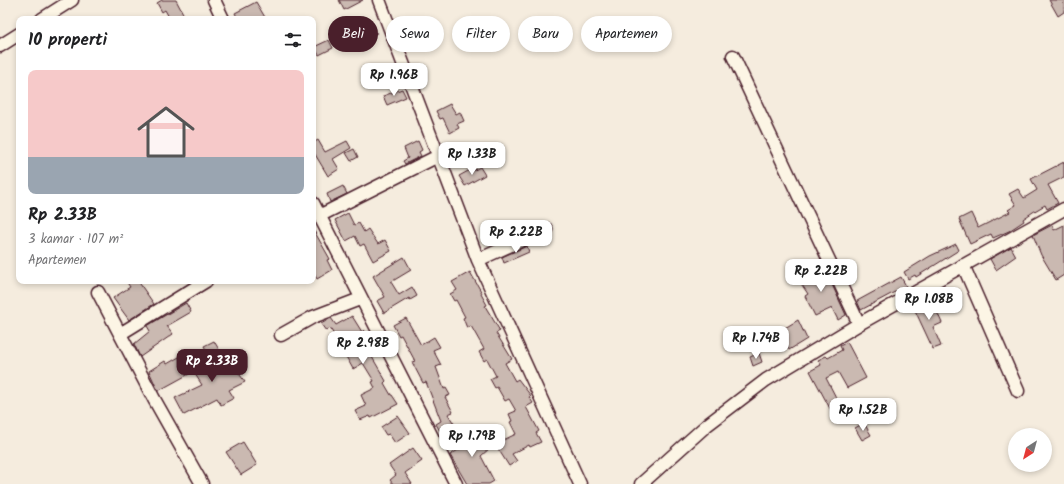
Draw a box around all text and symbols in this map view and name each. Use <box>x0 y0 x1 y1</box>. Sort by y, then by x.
chip: Beli <box>328 16 378 52</box>
chip: Sewa <box>386 16 444 52</box>
chip: Filter <box>452 16 510 52</box>
chip: Baru <box>518 16 573 52</box>
chip: Apartemen <box>581 16 672 52</box>
text: 10 properti <box>28 27 107 54</box>
icon: filters <box>282 29 304 51</box>
pin: Rp 1.96B <box>353 63 435 97</box>
text: Rp 1.96B <box>370 65 418 86</box>
icon: home <box>130 96 202 168</box>
pin: Rp 1.33B <box>431 142 513 176</box>
text: Rp 1.33B <box>447 144 497 165</box>
text: Rp 2.33B <box>28 202 97 229</box>
pin: Rp 2.22B <box>475 220 557 254</box>
text: Rp 2.22B <box>489 222 543 243</box>
text: 3 kamar · 107 m² <box>28 229 123 250</box>
text: Apartemen <box>28 250 87 271</box>
pin: Rp 2.22B <box>780 259 862 293</box>
text: Rp 2.22B <box>794 261 848 282</box>
pin: Rp 1.08B <box>888 287 970 321</box>
text: Rp 1.08B <box>904 289 954 310</box>
pin: Rp 1.74B <box>715 326 797 360</box>
text: Rp 1.74B <box>732 328 780 349</box>
pin: Rp 2.98B <box>322 331 404 365</box>
text: Rp 2.98B <box>337 333 389 354</box>
pin: Rp 2.33B <box>171 349 253 383</box>
text: Rp 2.33B <box>186 351 238 372</box>
pin: Rp 1.52B <box>822 398 904 432</box>
text: Rp 1.52B <box>838 400 888 421</box>
pin: Rp 1.79B <box>431 424 513 458</box>
text: Rp 1.79B <box>448 426 496 447</box>
north arrow <box>1008 428 1052 472</box>
map controls <box>1008 428 1052 472</box>

